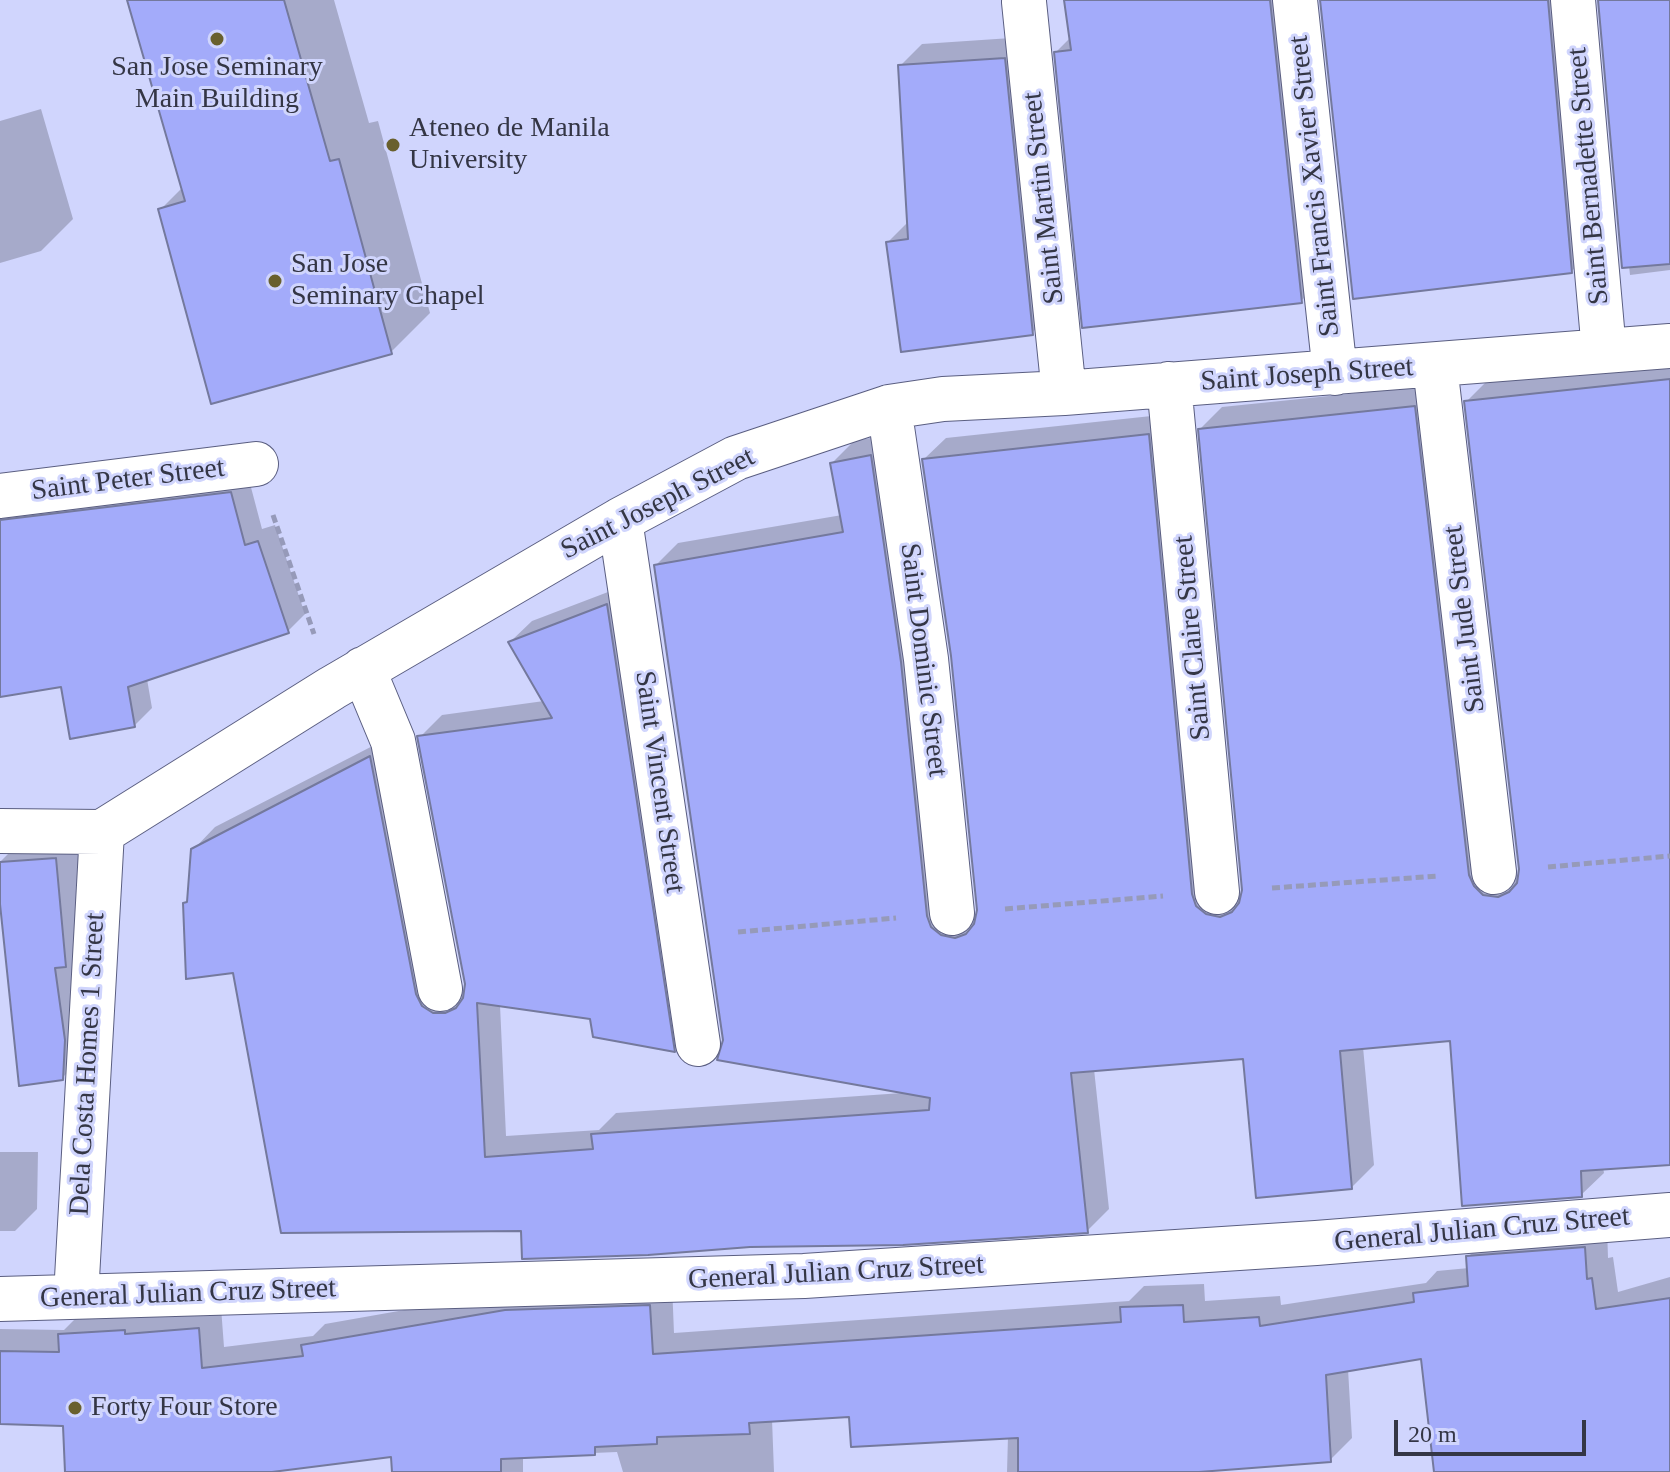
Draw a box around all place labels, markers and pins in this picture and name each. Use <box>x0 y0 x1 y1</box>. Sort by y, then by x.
marker: San Jose Seminary Main Building <box>208 30 226 48</box>
place label: San Jose Seminary Main Building <box>111 51 323 117</box>
place label: Ateneo de Manila University <box>409 112 610 178</box>
marker: Ateneo de Manila University <box>384 136 402 154</box>
place label: San Jose Seminary Chapel <box>291 248 485 314</box>
marker: San Jose Seminary Chapel <box>266 272 284 290</box>
place label: Forty Four Store <box>91 1391 278 1425</box>
marker: Forty Four Store <box>66 1399 84 1417</box>

